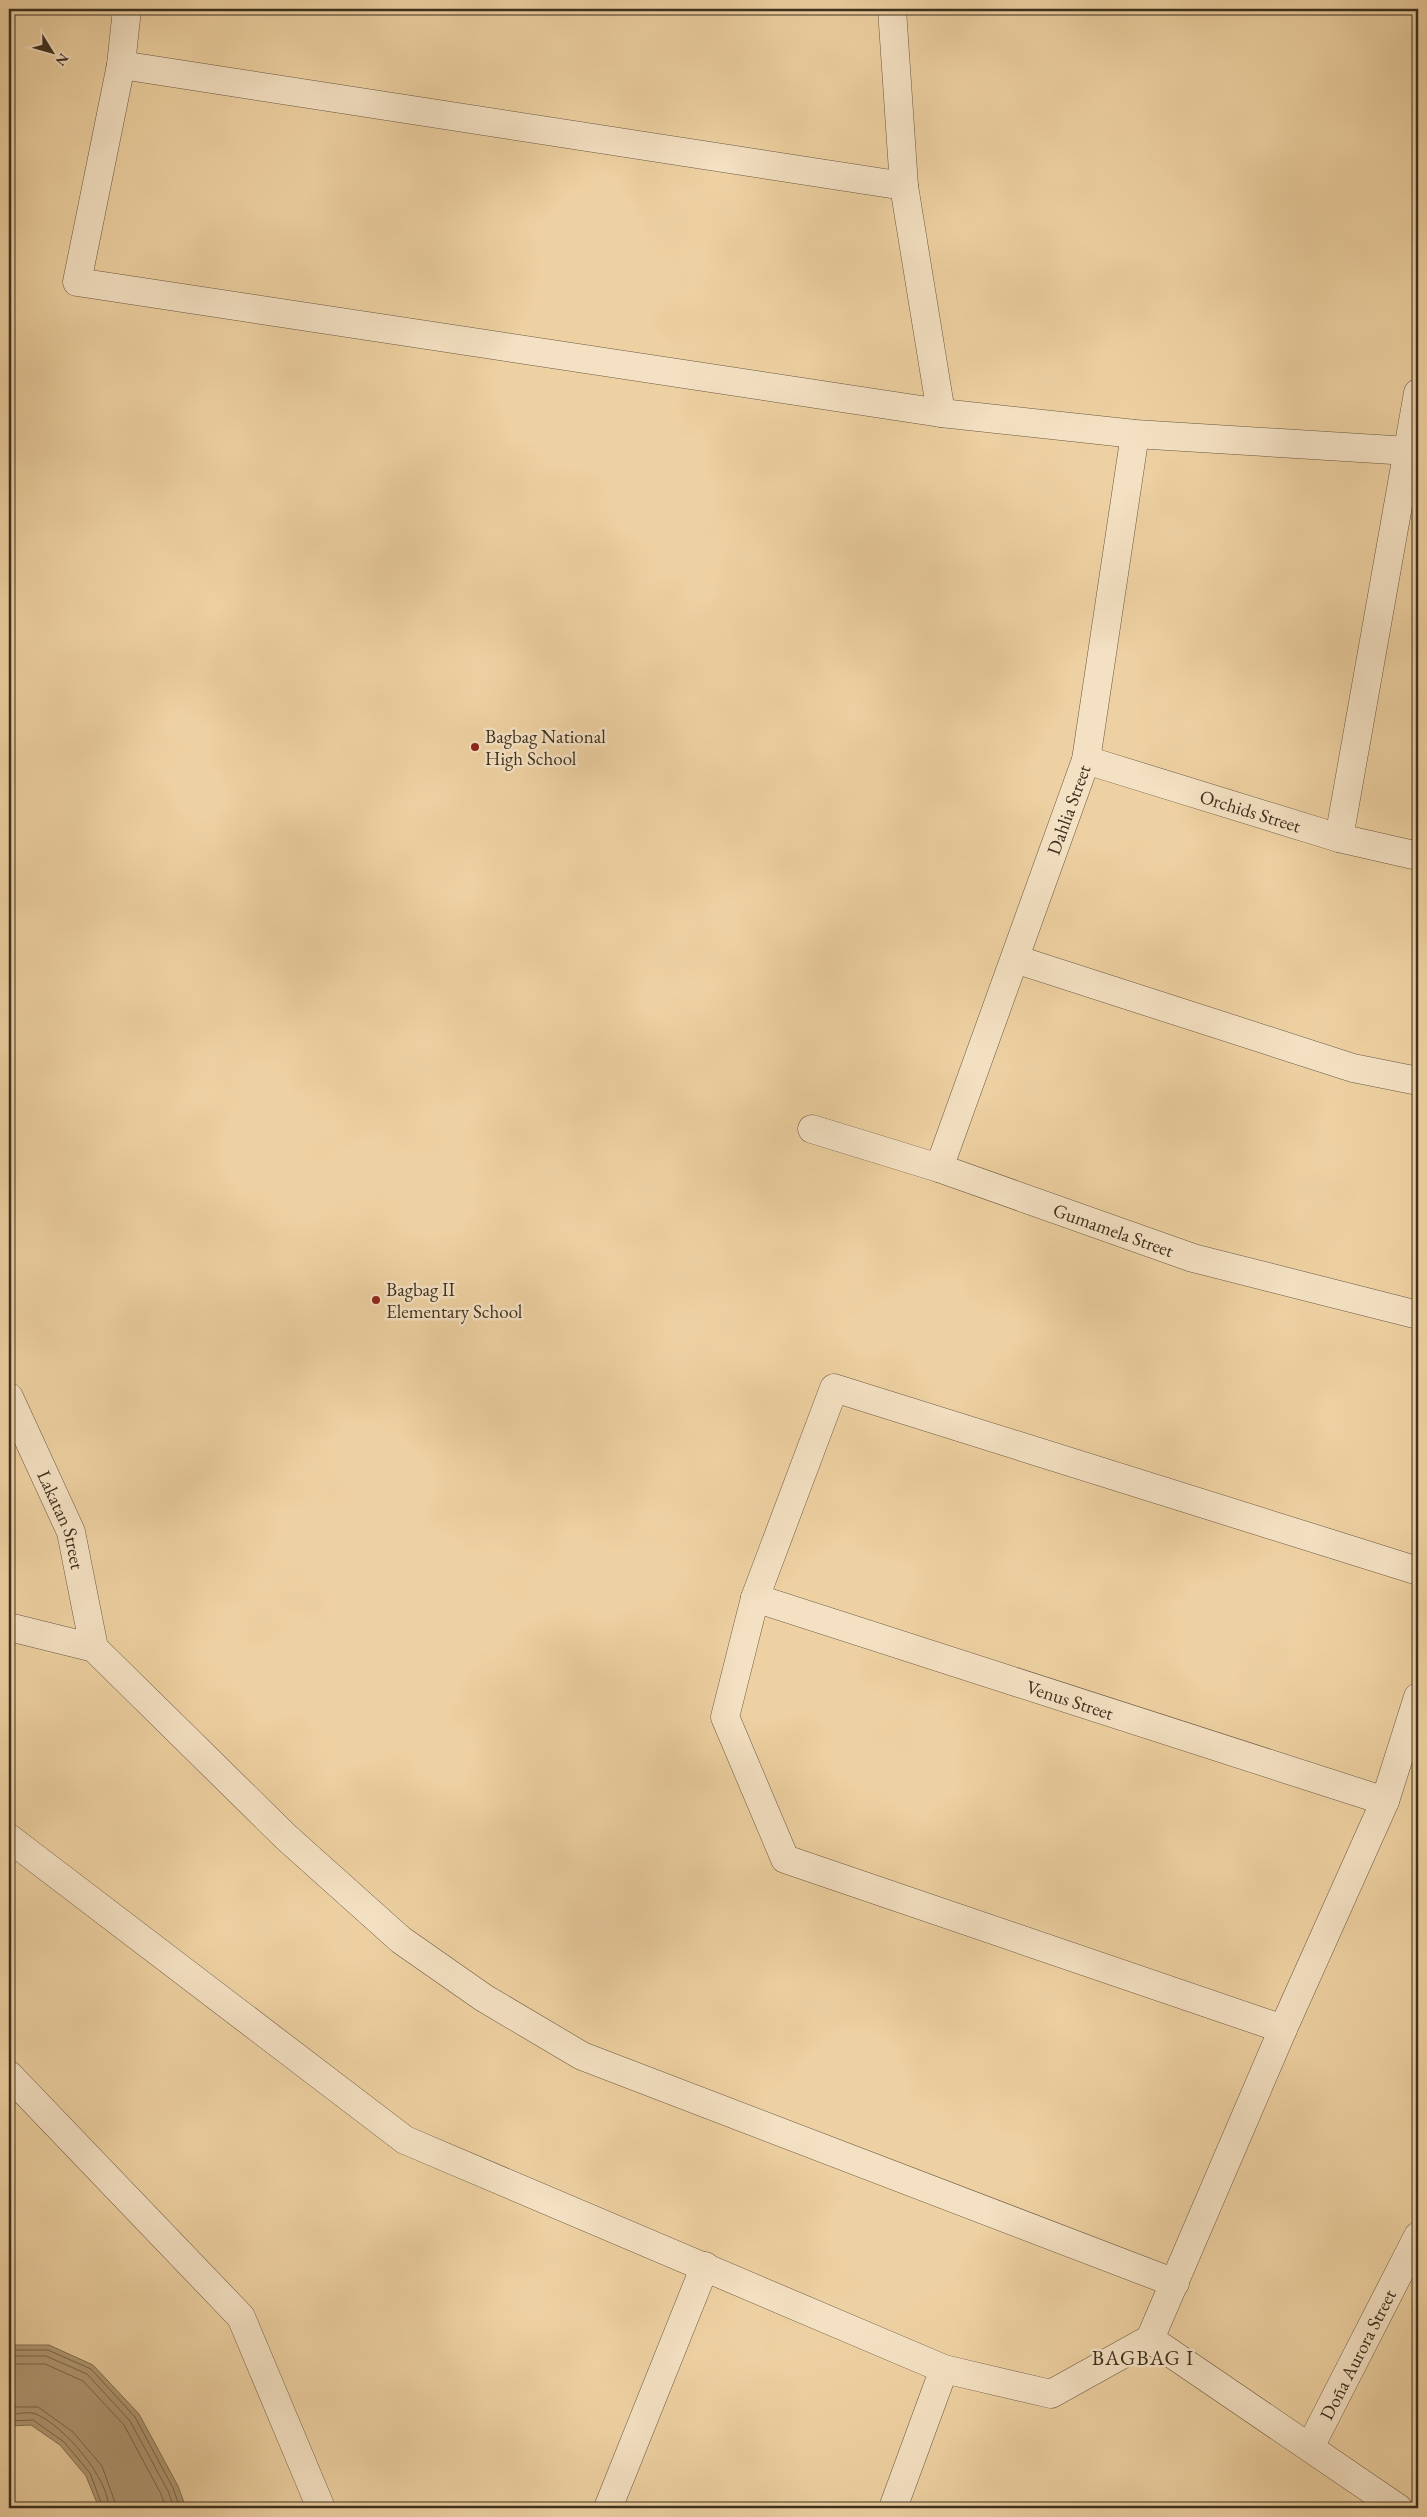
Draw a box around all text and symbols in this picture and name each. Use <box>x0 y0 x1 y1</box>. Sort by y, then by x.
north arrow <box>28 28 78 78</box>
text: N <box>51 50 73 70</box>
place label: Bagbag National High School <box>485 724 606 771</box>
marker: Bagbag National High School <box>469 741 481 753</box>
street label: Dahlia Street <box>1041 761 1096 858</box>
street label: Orchids Street <box>1197 784 1304 838</box>
street label: Gumamela Street <box>1050 1197 1177 1263</box>
place label: Bagbag II Elementary School <box>386 1277 523 1324</box>
marker: Bagbag II Elementary School <box>370 1294 382 1306</box>
street label: Lakatan Street <box>31 1466 90 1572</box>
street label: Venus Street <box>1023 1674 1117 1726</box>
street label: Doña Aurora Street <box>1314 2285 1402 2424</box>
district label: BAGBAG I <box>1092 2344 1194 2371</box>

